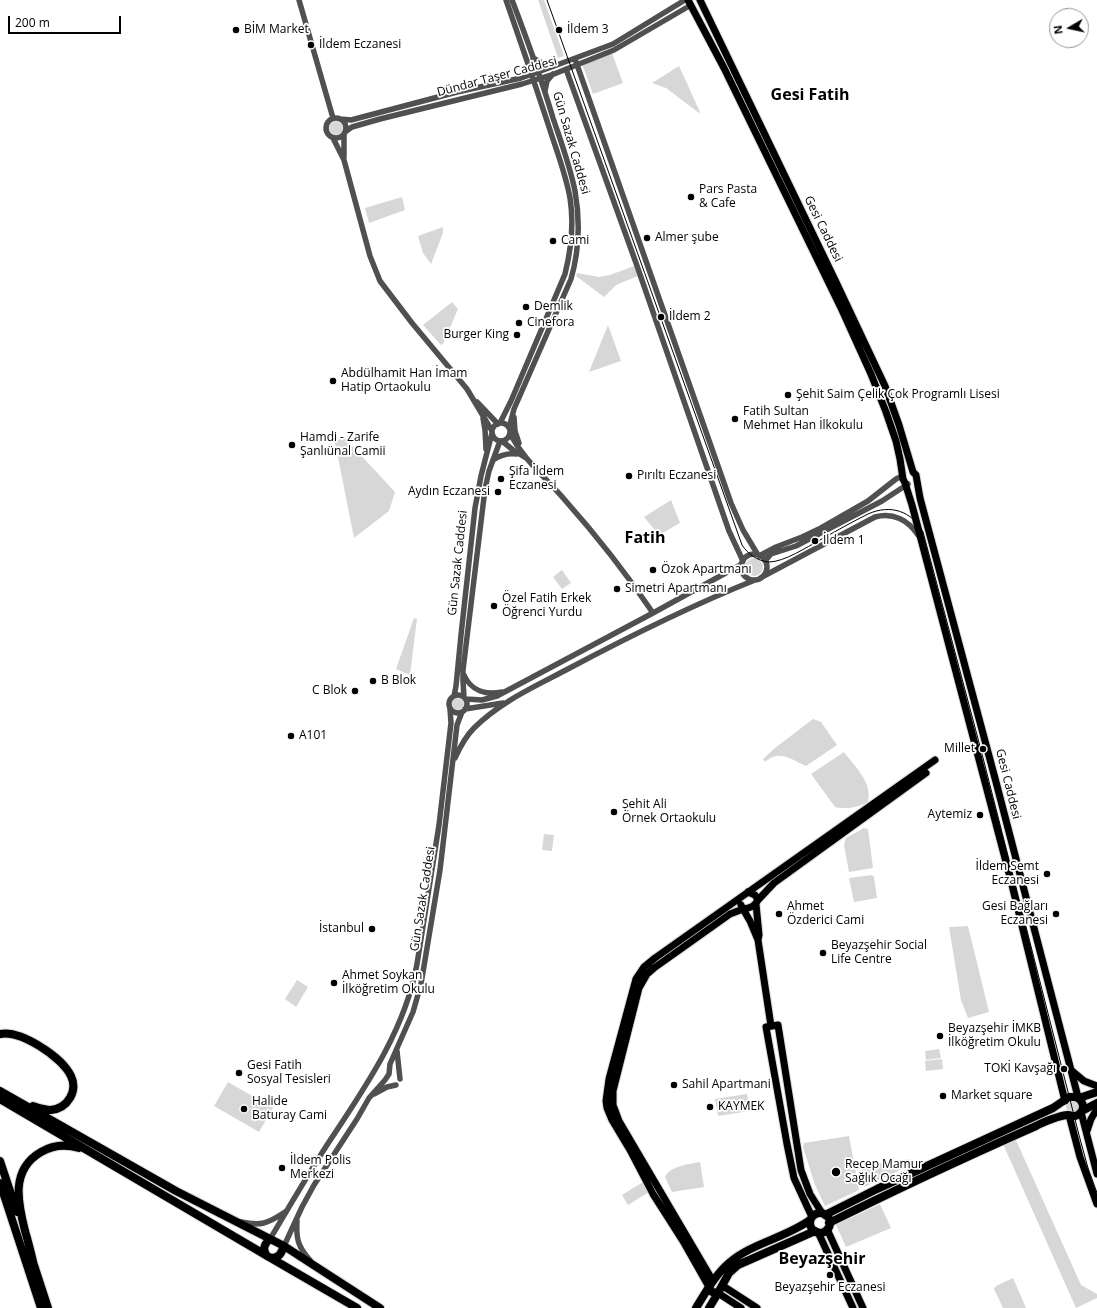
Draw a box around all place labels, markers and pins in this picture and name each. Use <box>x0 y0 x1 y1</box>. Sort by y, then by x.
place label: BİM Market <box>244 23 309 37</box>
place label: İldem 3 <box>567 23 609 37</box>
marker: BİM Market <box>231 25 241 35</box>
marker: İldem 3 <box>554 25 564 35</box>
place label: İldem Eczanesi <box>319 38 401 52</box>
marker: İldem Eczanesi <box>306 40 316 50</box>
place label: Pars Pasta & Cafe <box>699 183 757 211</box>
marker: Pars Pasta & Cafe <box>686 192 696 202</box>
place label: Almer şube <box>655 231 719 245</box>
marker: Almer şube <box>642 233 652 243</box>
place label: Cami <box>561 234 589 248</box>
marker: Cami <box>548 236 558 246</box>
place label: Demlik <box>534 300 573 314</box>
marker: Demlik <box>521 302 531 312</box>
place label: İldem 2 <box>669 310 711 324</box>
marker: İldem 2 <box>656 312 666 322</box>
place label: Cinefora <box>527 316 575 330</box>
marker: Cinefora <box>514 318 524 328</box>
place label: Burger King <box>443 328 509 342</box>
marker: Burger King <box>512 330 522 340</box>
place label: Abdülhamit Han İmam Hatip Ortaokulu <box>341 367 467 395</box>
marker: Abdülhamit Han İmam Hatip Ortaokulu <box>328 376 338 386</box>
place label: Şehit Saim Çelik Çok Programlı Lisesi <box>796 388 1000 402</box>
marker: Şehit Saim Çelik Çok Programlı Lisesi <box>783 390 793 400</box>
place label: Fatih Sultan Mehmet Han İlkokulu <box>743 405 863 433</box>
marker: Fatih Sultan Mehmet Han İlkokulu <box>730 414 740 424</box>
place label: Hamdi - Zarife Şanlıünal Camii <box>300 431 386 459</box>
marker: Hamdi - Zarife Şanlıünal Camii <box>287 440 297 450</box>
place label: Şifa İldem Eczanesi <box>509 465 564 493</box>
place label: Pırıltı Eczanesi <box>637 469 716 483</box>
marker: Pırıltı Eczanesi <box>624 471 634 481</box>
marker: Şifa İldem Eczanesi <box>496 474 506 484</box>
place label: Aydın Eczanesi <box>408 485 490 499</box>
marker: Aydın Eczanesi <box>493 487 503 497</box>
place label: İldem 1 <box>823 534 865 548</box>
marker: İldem 1 <box>810 536 820 546</box>
place label: Özok Apartmanı <box>661 563 752 577</box>
marker: Özok Apartmanı <box>648 565 658 575</box>
place label: Simetri Apartmanı <box>625 582 727 596</box>
marker: Simetri Apartmanı <box>612 584 622 594</box>
place label: Özel Fatih Erkek Öğrenci Yurdu <box>502 592 591 620</box>
marker: Özel Fatih Erkek Öğrenci Yurdu <box>489 601 499 611</box>
place label: B Blok <box>381 674 416 688</box>
marker: B Blok <box>368 676 378 686</box>
place label: C Blok <box>312 684 347 698</box>
marker: C Blok <box>350 686 360 696</box>
place label: A101 <box>299 729 327 743</box>
marker: A101 <box>286 731 296 741</box>
place label: Millet <box>944 742 975 756</box>
marker: Millet <box>978 744 988 754</box>
place label: Şehit Ali Örnek Ortaokulu <box>622 798 716 826</box>
marker: Şehit Ali Örnek Ortaokulu <box>609 807 619 817</box>
place label: Aytemiz <box>928 808 972 822</box>
marker: Aytemiz <box>975 810 985 820</box>
place label: İldem Semt Eczanesi <box>976 860 1039 888</box>
marker: İldem Semt Eczanesi <box>1042 869 1052 879</box>
place label: Ahmet Özderici Cami <box>787 900 864 928</box>
place label: Gesi Bağları Eczanesi <box>982 900 1048 928</box>
marker: Ahmet Özderici Cami <box>774 909 784 919</box>
marker: Gesi Bağları Eczanesi <box>1051 909 1061 919</box>
place label: İstanbul <box>319 922 364 936</box>
marker: İstanbul <box>367 924 377 934</box>
place label: Beyazşehir Social Life Centre <box>831 939 927 967</box>
marker: Beyazşehir Social Life Centre <box>818 948 828 958</box>
place label: Ahmet Soykan İlköğretim Okulu <box>342 969 435 997</box>
marker: Ahmet Soykan İlköğretim Okulu <box>329 978 339 988</box>
place label: Beyazşehir İMKB İlköğretim Okulu <box>948 1022 1041 1050</box>
marker: Beyazşehir İMKB İlköğretim Okulu <box>935 1031 945 1041</box>
place label: Gesi Fatih Sosyal Tesisleri <box>247 1059 331 1087</box>
place label: TOKİ Kavşağı <box>984 1062 1056 1076</box>
marker: TOKİ Kavşağı <box>1059 1064 1069 1074</box>
marker: Gesi Fatih Sosyal Tesisleri <box>234 1068 244 1078</box>
place label: Sahil Apartmani <box>682 1078 771 1092</box>
marker: Sahil Apartmani <box>669 1080 679 1090</box>
place label: Market square <box>951 1089 1033 1103</box>
marker: Market square <box>938 1091 948 1101</box>
place label: Halide Baturay Cami <box>252 1095 327 1123</box>
place label: KAYMEK <box>718 1100 764 1114</box>
marker: KAYMEK <box>705 1102 715 1112</box>
marker: Halide Baturay Cami <box>239 1104 249 1114</box>
place label: İldem Polis Merkezi <box>290 1154 351 1182</box>
place label: Recep Mamur Sağlık Ocağı <box>845 1158 923 1186</box>
marker: İldem Polis Merkezi <box>277 1163 287 1173</box>
marker: Recep Mamur Sağlık Ocağı <box>830 1166 842 1178</box>
marker: Beyazşehir Eczanesi <box>825 1270 835 1280</box>
place label: Beyazşehir Eczanesi <box>774 1281 886 1295</box>

